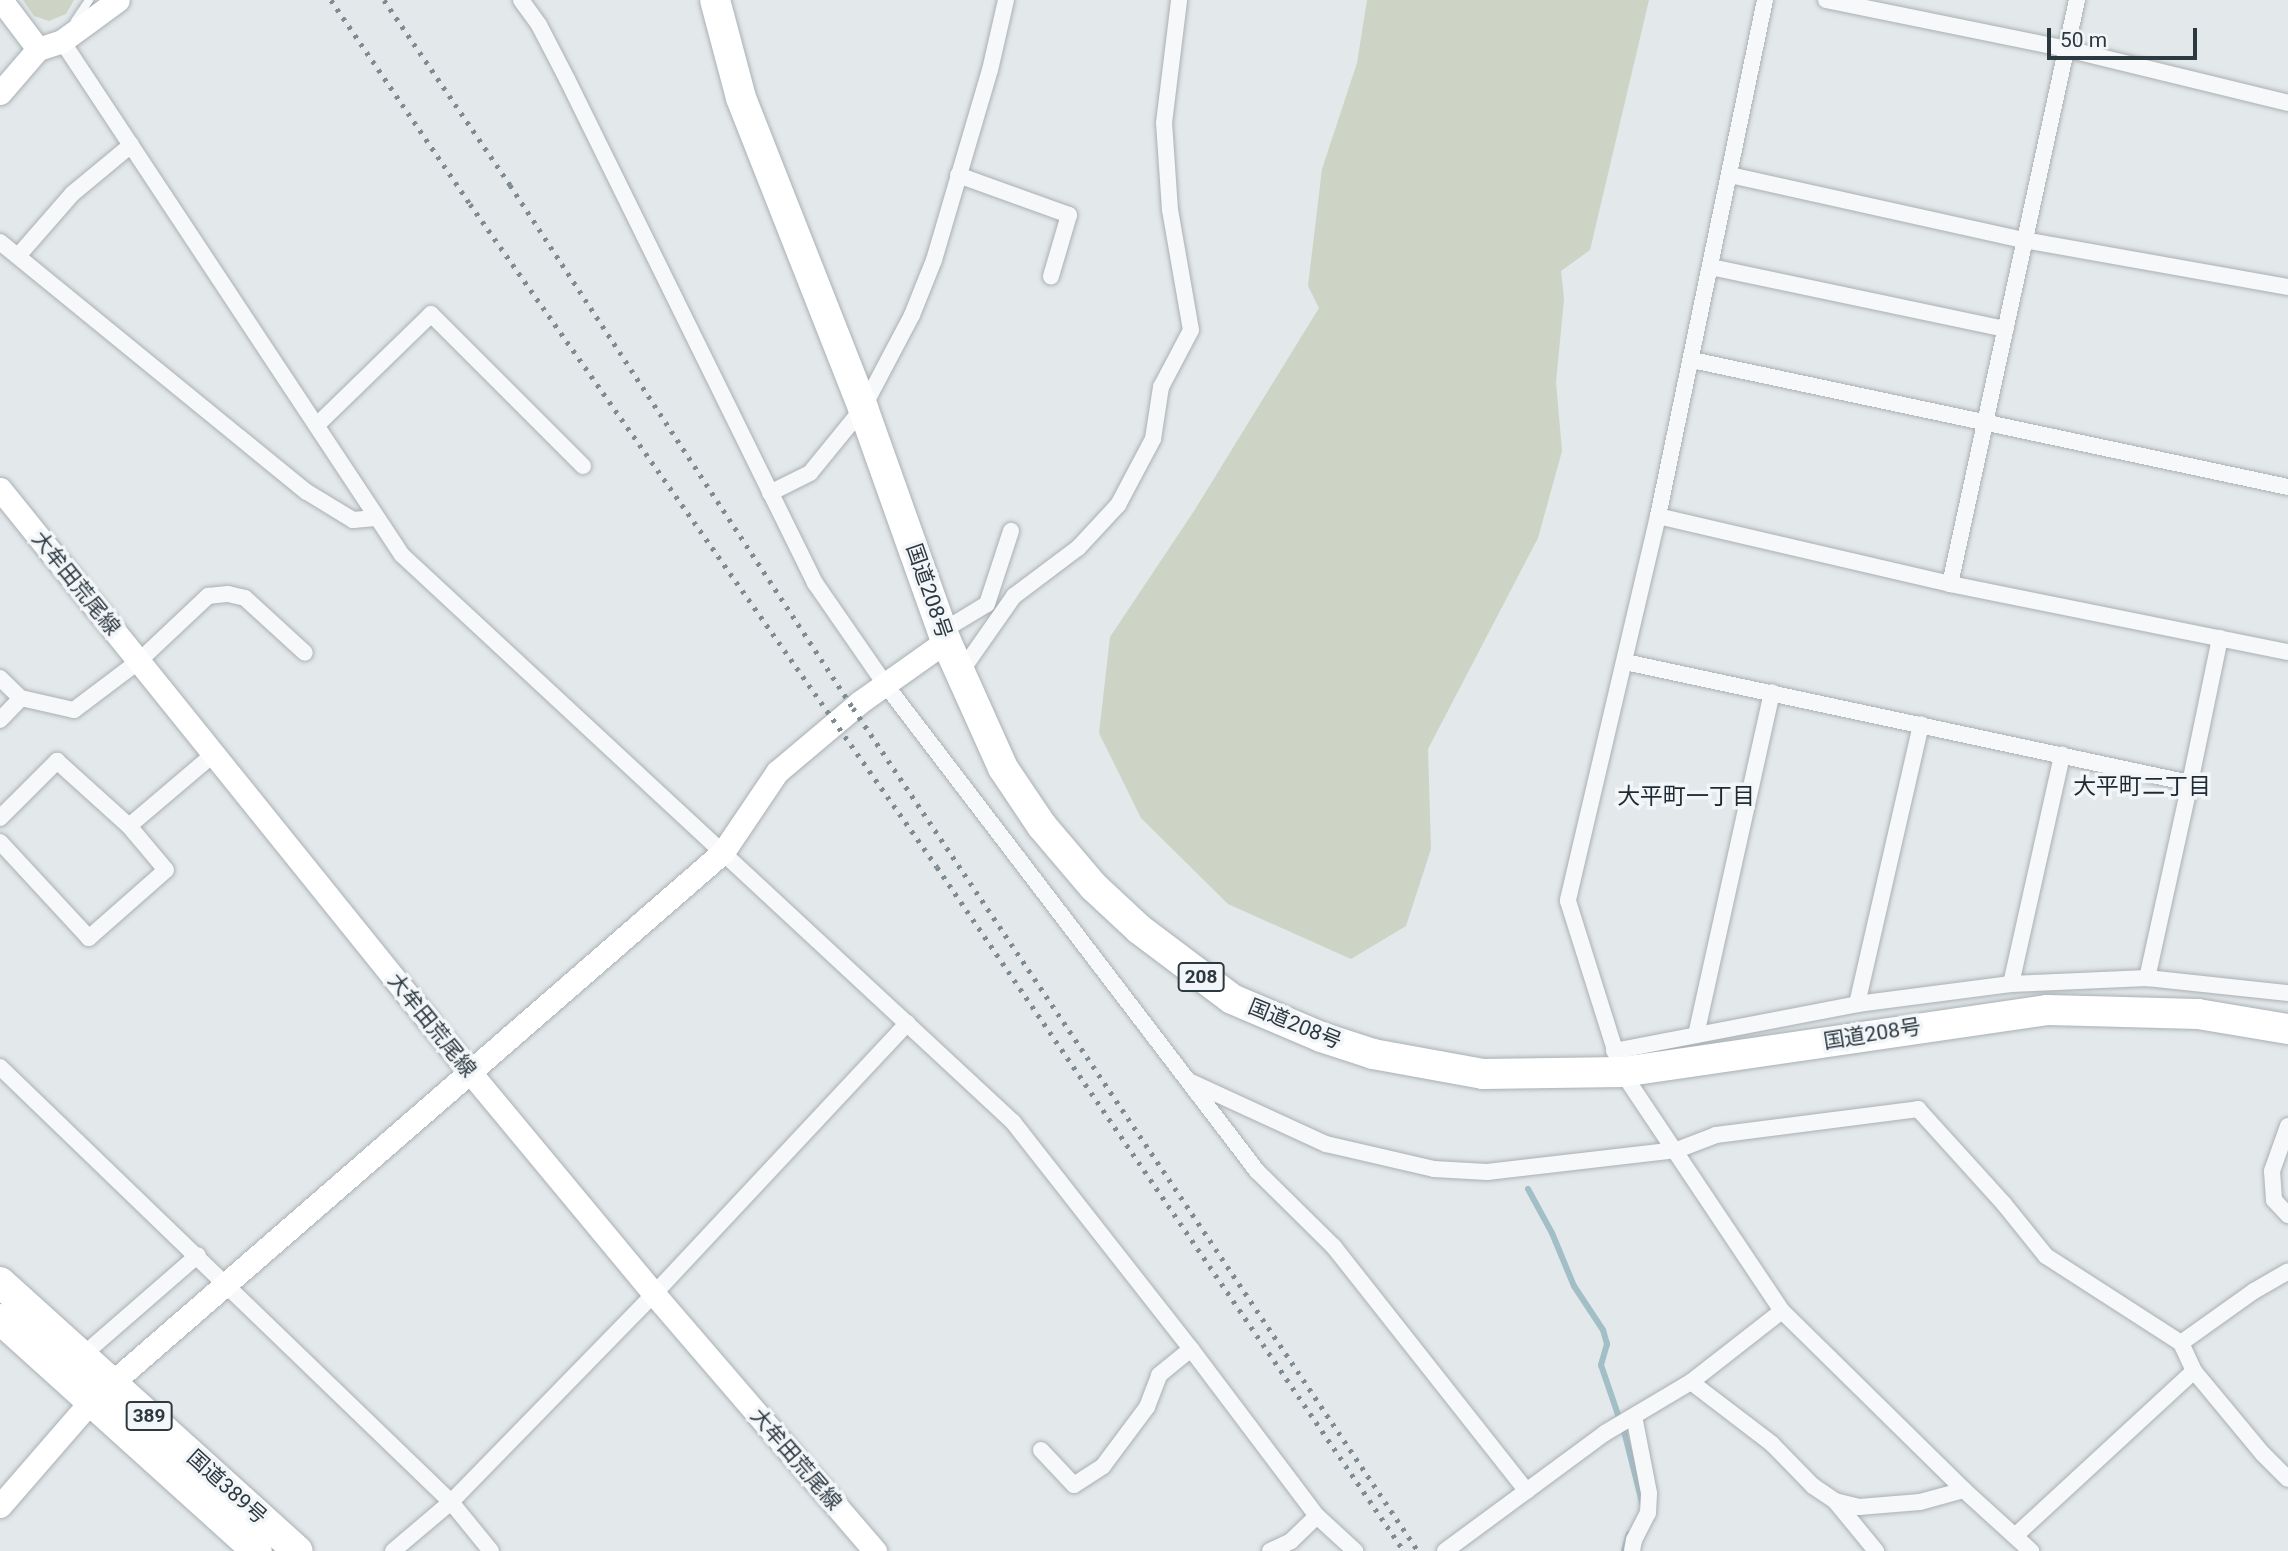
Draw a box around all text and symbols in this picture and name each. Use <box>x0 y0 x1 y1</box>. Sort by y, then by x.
scale bar <box>2050 14 2200 58</box>
text: 50 m <box>2060 28 2107 52</box>
street label: 大牟田荒尾線 <box>27 526 125 640</box>
street label: 国道208号 <box>901 540 957 642</box>
district label: 大平町二丁目 <box>2073 773 2211 801</box>
district label: 大平町一丁目 <box>1617 783 1755 811</box>
road number: 208 <box>1176 962 1226 993</box>
street label: 大牟田荒尾線 <box>383 968 481 1082</box>
street label: 国道208号 <box>1245 994 1345 1054</box>
street label: 国道208号 <box>1821 1014 1923 1054</box>
road number: 389 <box>124 1400 174 1432</box>
street label: 大牟田荒尾線 <box>745 1403 847 1515</box>
street label: 国道389号 <box>182 1445 272 1529</box>

